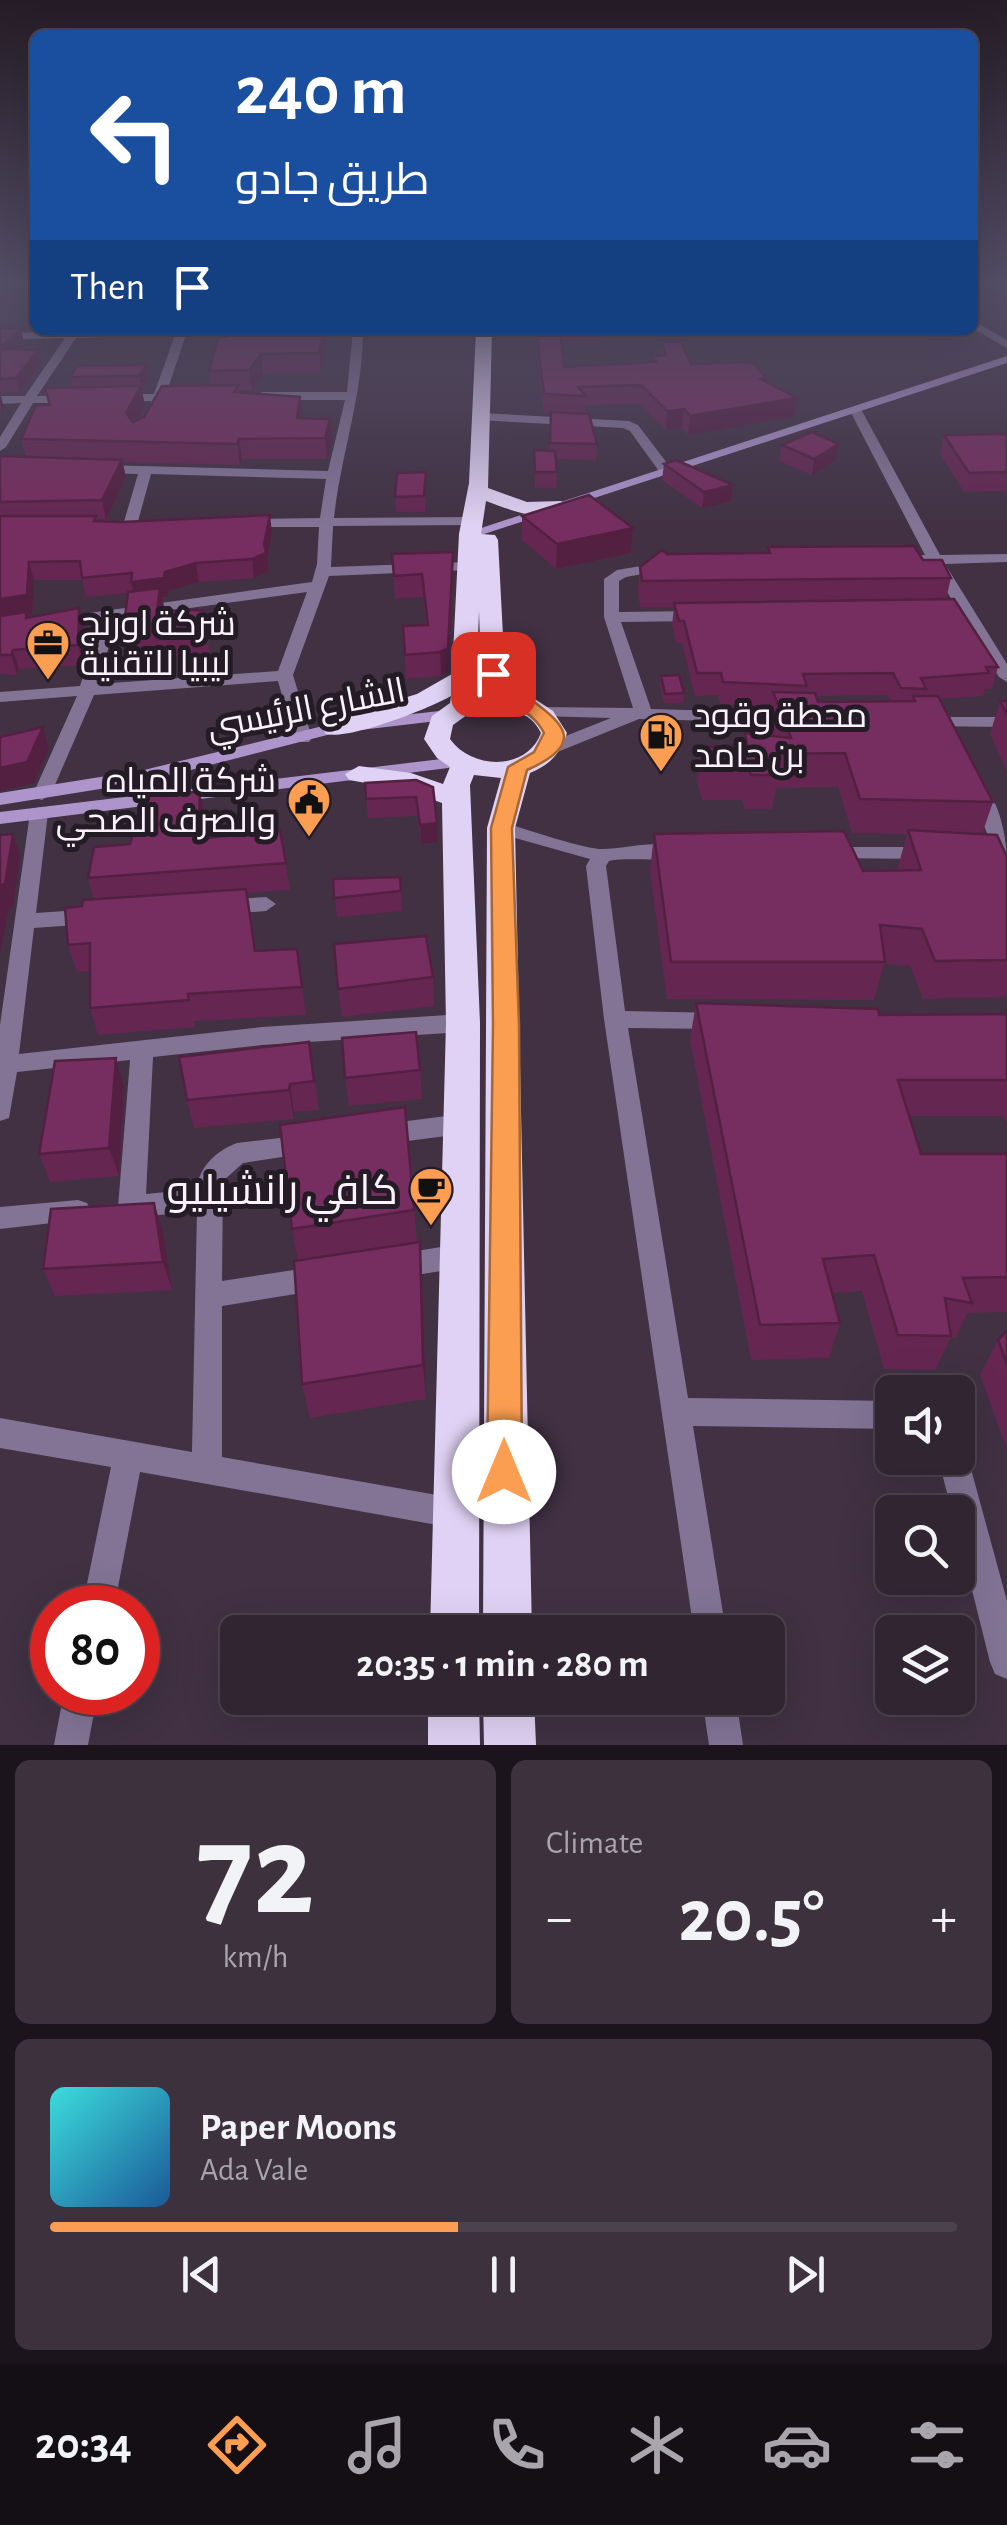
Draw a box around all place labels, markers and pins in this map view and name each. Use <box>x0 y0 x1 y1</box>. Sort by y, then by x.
place label: شركة اورنج ليبيا للتقنية <box>80 607 236 682</box>
office icon: شركة اورنج ليبيا للتقنية <box>25 620 71 681</box>
pin <box>451 632 536 717</box>
place label: محطة وقود بن حامد <box>694 699 867 776</box>
fuel station icon: محطة وقود بن حامد <box>638 712 684 773</box>
place label: شركة المياه والصرف الصحي <box>56 764 276 847</box>
public building icon: شركة المياه والصرف الصحي <box>286 777 332 838</box>
cafe icon: كافي رانشيليو <box>408 1166 454 1227</box>
place label: كافي رانشيليو <box>167 1170 398 1222</box>

